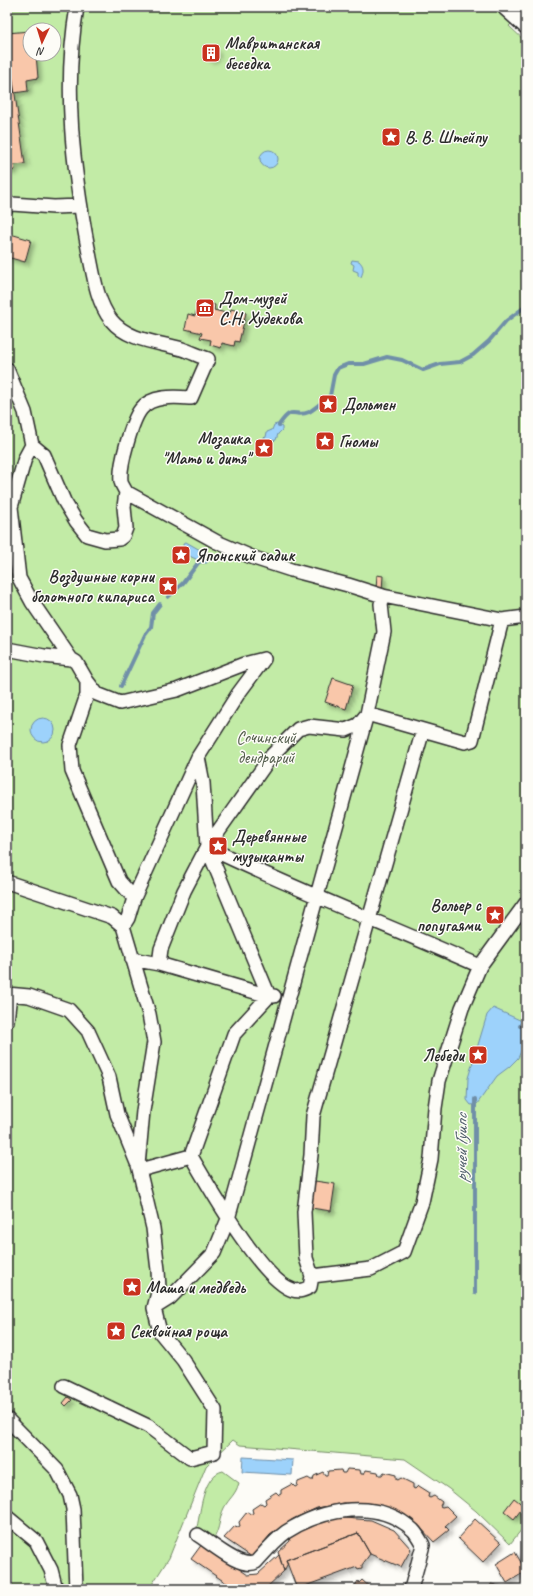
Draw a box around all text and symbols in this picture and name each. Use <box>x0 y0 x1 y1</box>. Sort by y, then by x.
north arrow <box>22 22 62 62</box>
place label: Мавританская беседка <box>225 33 320 74</box>
building icon: Мавританская беседка <box>200 42 222 64</box>
text: N <box>35 45 45 59</box>
place icon: В. В. Штейпу <box>380 126 402 148</box>
place label: В. В. Штейпу <box>405 127 489 148</box>
place label: Дом-музей С.Н. Худекова <box>219 288 303 329</box>
museum icon: Дом-музей С.Н. Худекова <box>194 297 216 319</box>
place icon: Дольмен <box>317 393 339 415</box>
place label: Дольмен <box>342 394 397 415</box>
place label: Мозаика "Мать и дитя" <box>162 428 254 469</box>
place icon: Гномы <box>314 430 336 452</box>
place label: Гномы <box>339 431 379 452</box>
place icon: Мозаика "Мать и дитя" <box>253 437 275 459</box>
place icon: Японский садик <box>170 544 192 566</box>
place label: Японский садик <box>195 545 295 566</box>
place label: Воздушные корни болотного кипариса <box>31 566 156 607</box>
place icon: Воздушные корни болотного кипариса <box>157 575 179 597</box>
park label: Сочинский дендрарий <box>236 727 297 768</box>
place label: Деревянные музыканты <box>232 826 308 868</box>
place icon: Деревянные музыканты <box>207 835 229 857</box>
place label: Вольер с попугаями <box>417 895 482 936</box>
place icon: Вольер с попугаями <box>484 904 506 926</box>
place icon: Лебеди <box>467 1044 489 1066</box>
place label: Лебеди <box>422 1045 465 1066</box>
water label: ручей Гуипс <box>450 1111 472 1183</box>
place icon: Маша и медведь <box>121 1276 143 1298</box>
place label: Маша и медведь <box>146 1277 246 1298</box>
place icon: Секвойная роща <box>105 1320 127 1342</box>
place label: Секвойная роща <box>130 1321 228 1342</box>

